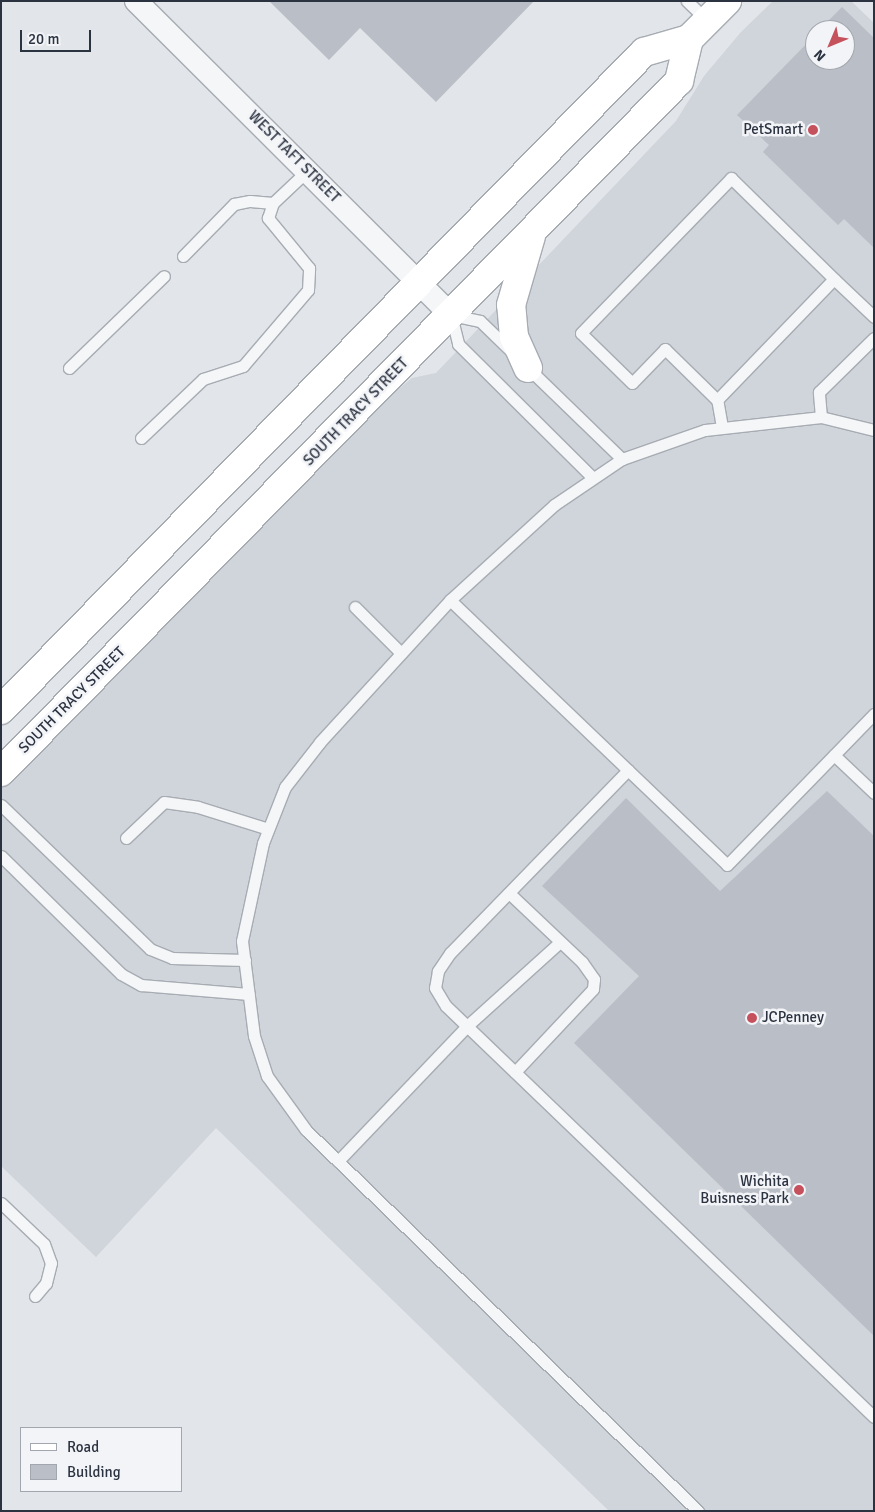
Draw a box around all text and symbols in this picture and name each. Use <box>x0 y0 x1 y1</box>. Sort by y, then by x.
scale bar <box>22 20 94 52</box>
north arrow <box>805 20 855 70</box>
text: 20 m <box>28 30 59 48</box>
text: N <box>810 46 829 65</box>
street label: WEST TAFT STREET <box>244 107 344 207</box>
place label: PetSmart <box>743 121 803 139</box>
marker: PetSmart <box>807 124 819 136</box>
street label: SOUTH TRACY STREET <box>300 354 412 470</box>
street label: SOUTH TRACY STREET <box>15 643 129 757</box>
place label: JCPenney <box>762 1009 824 1027</box>
marker: JCPenney <box>746 1012 758 1024</box>
place label: Wichita Buisness Park <box>700 1172 789 1207</box>
marker: Wichita Buisness Park <box>793 1184 805 1196</box>
legend <box>20 1427 182 1492</box>
text: Road <box>67 1438 99 1456</box>
text: Building <box>67 1463 121 1481</box>

